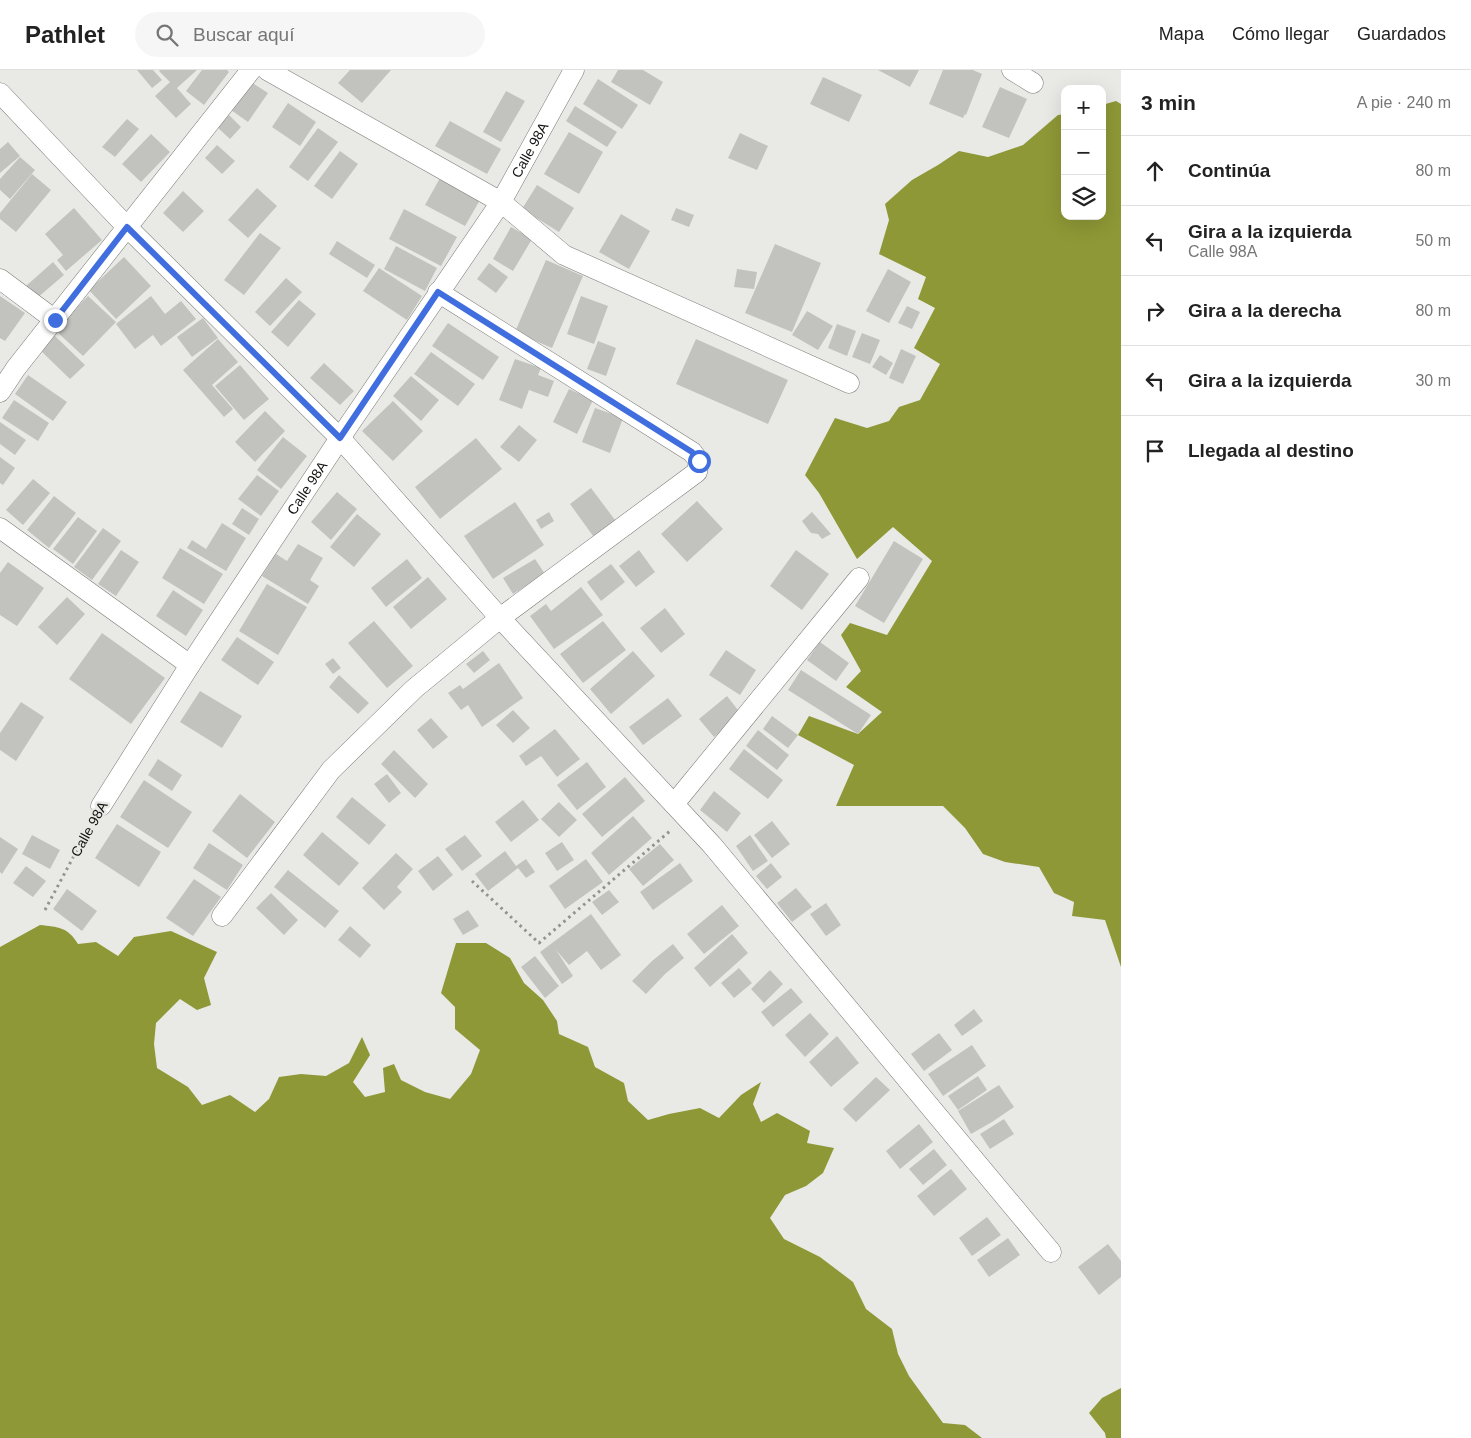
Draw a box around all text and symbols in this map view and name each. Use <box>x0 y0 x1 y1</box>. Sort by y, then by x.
search box <box>135 12 485 57</box>
text: Pathlet <box>25 21 105 48</box>
icon: search <box>153 21 181 49</box>
text: Buscar aquí <box>193 24 294 45</box>
text: Mapa <box>1159 24 1204 44</box>
text: Cómo llegar <box>1232 24 1329 44</box>
text: Guardados <box>1357 24 1446 44</box>
map controls <box>1061 85 1106 220</box>
button: + <box>1061 85 1106 130</box>
text: 3 min <box>1141 91 1196 114</box>
text: A pie · 240 m <box>1357 94 1451 111</box>
street label: Calle 98A <box>508 119 552 180</box>
button: − <box>1061 130 1106 175</box>
icon: ahead <box>1141 157 1169 185</box>
text: Continúa <box>1188 160 1270 181</box>
text: 80 m <box>1415 162 1451 179</box>
button: layers <box>1061 175 1106 220</box>
text: Gira a la izquierda <box>1188 221 1352 242</box>
icon: left <box>1141 227 1169 255</box>
text: 50 m <box>1415 232 1451 249</box>
text: Calle 98A <box>1188 243 1257 260</box>
icon: right <box>1141 297 1169 325</box>
text: Gira a la derecha <box>1188 300 1341 321</box>
text: 80 m <box>1415 302 1451 319</box>
route end <box>44 309 67 332</box>
icon: left <box>1141 367 1169 395</box>
text: Gira a la izquierda <box>1188 370 1352 391</box>
text: 30 m <box>1415 372 1451 389</box>
icon: arrive <box>1141 437 1169 465</box>
text: Llegada al destino <box>1188 440 1354 461</box>
route start <box>688 450 711 473</box>
street label: Calle 98A <box>284 458 331 518</box>
street label: Calle 98A <box>67 798 111 859</box>

